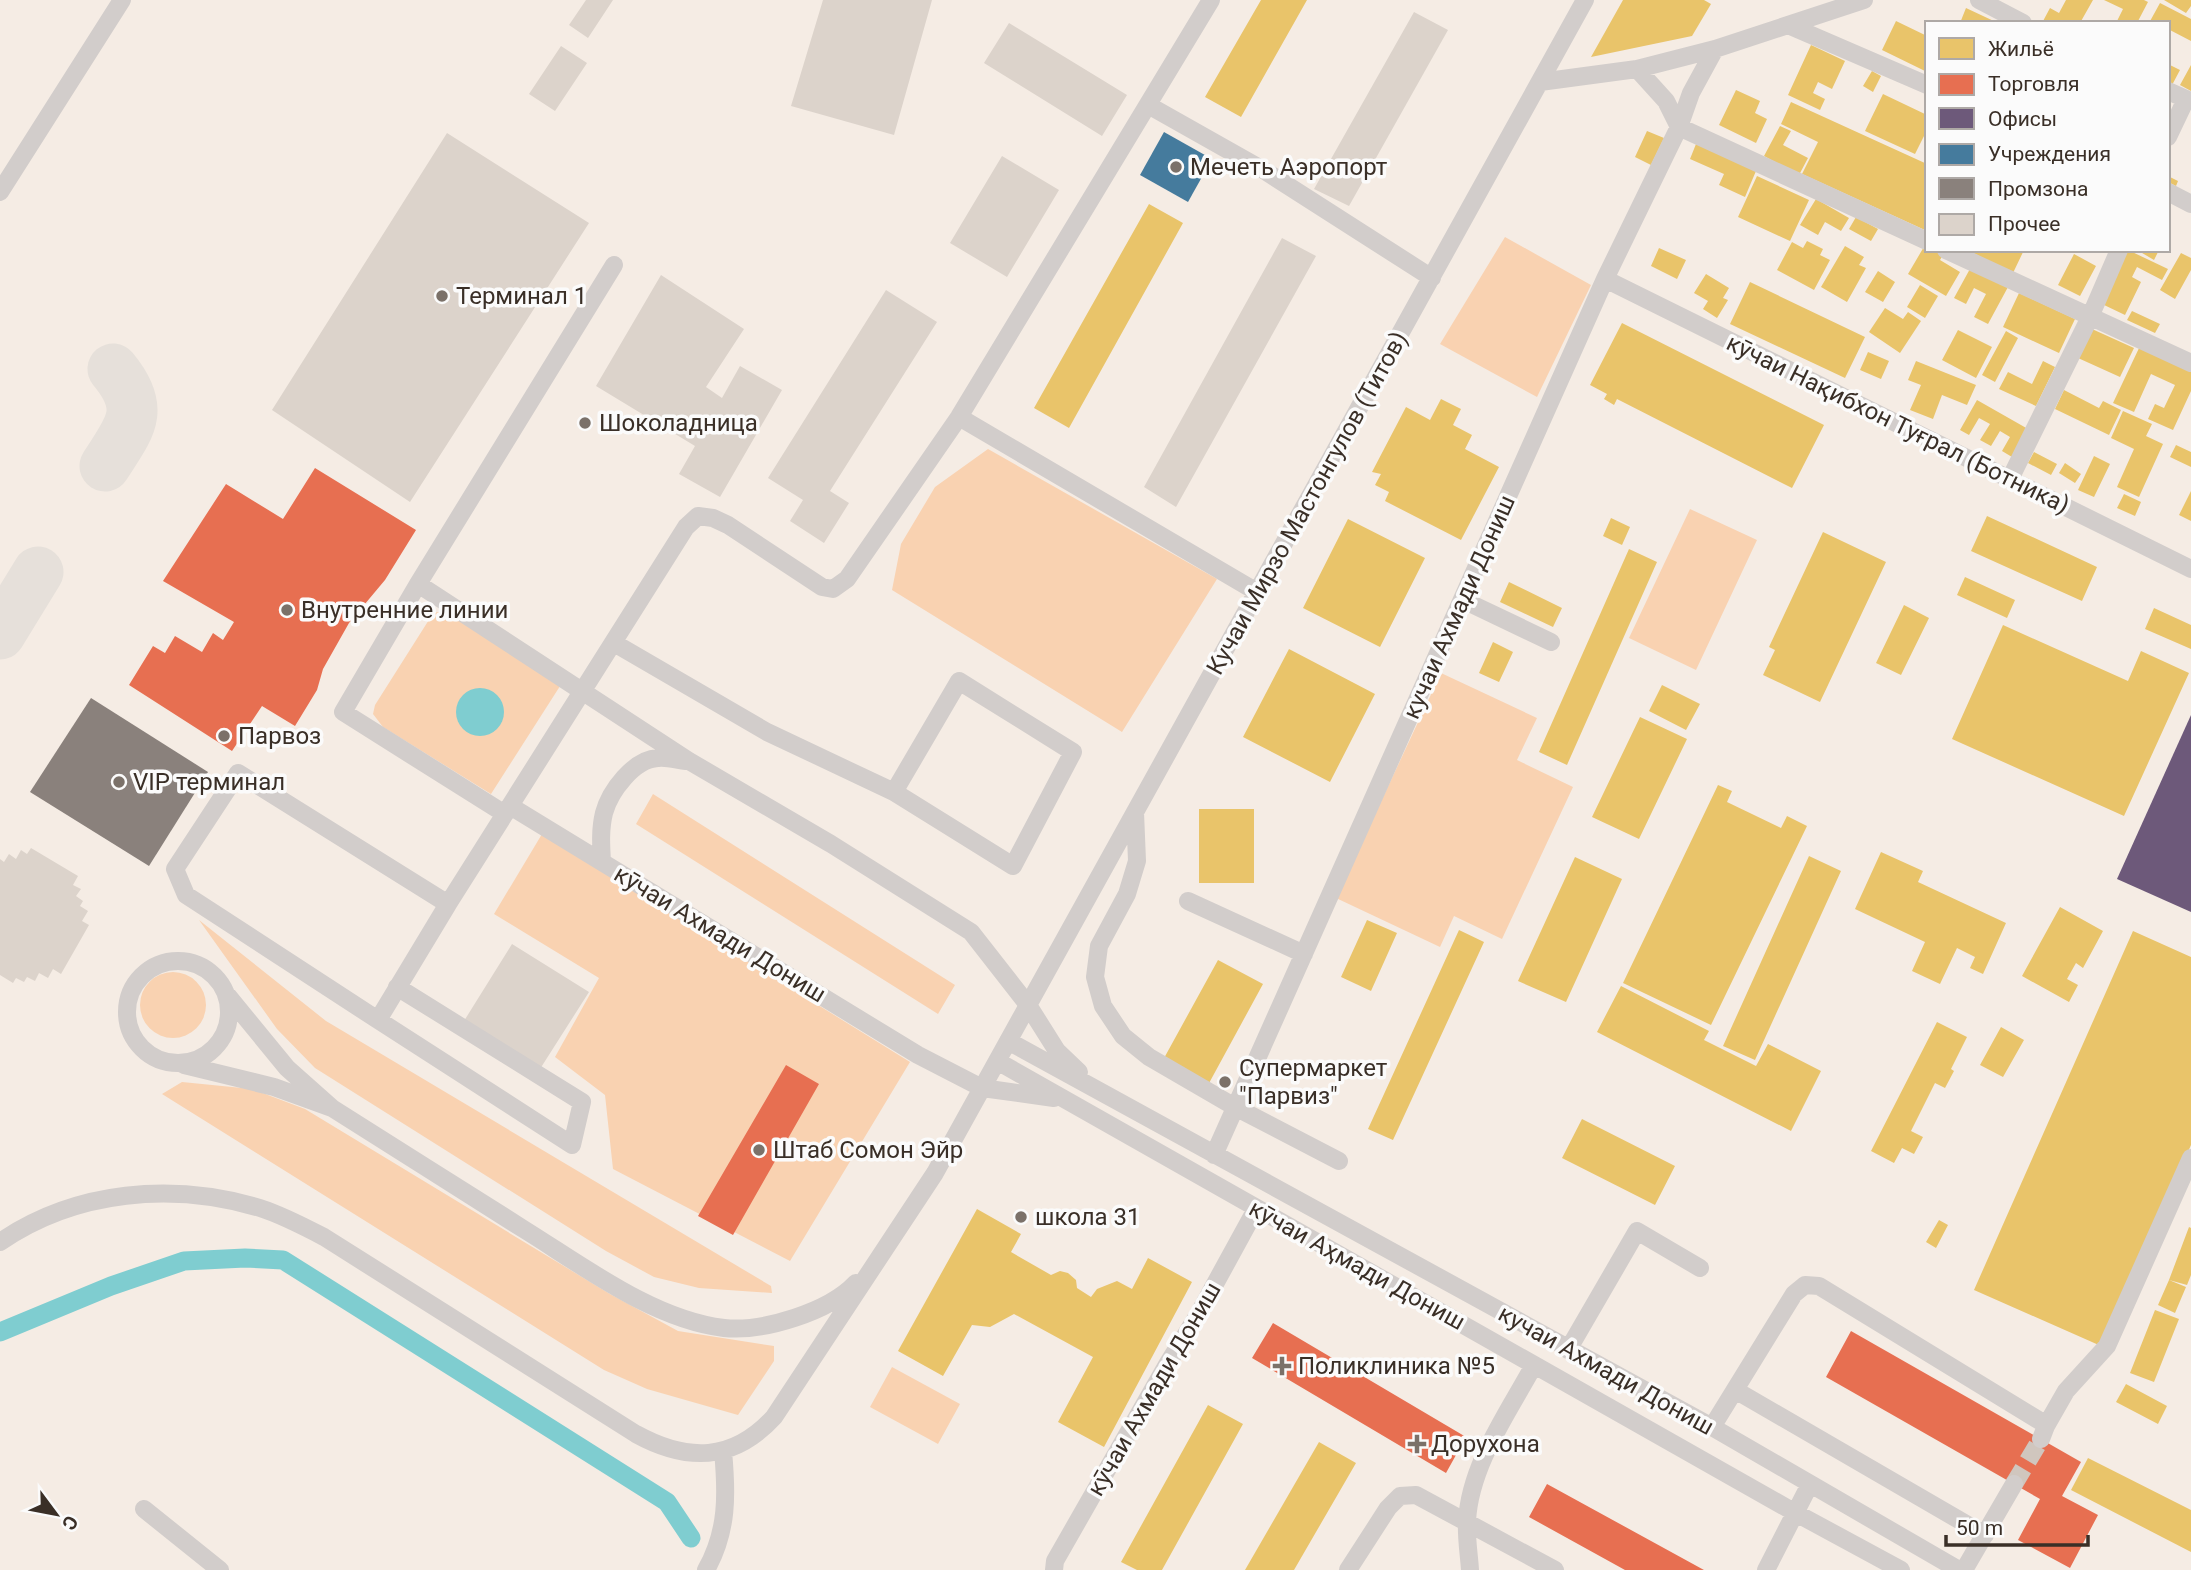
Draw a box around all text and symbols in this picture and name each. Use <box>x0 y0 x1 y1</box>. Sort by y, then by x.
legend <box>1925 21 2170 252</box>
text: Жильё <box>1988 37 2054 61</box>
text: Торговля <box>1988 72 2080 96</box>
text: Офисы <box>1988 107 2057 131</box>
text: Учреждения <box>1988 142 2111 166</box>
place label: Мечеть Аэропорт <box>1190 153 1388 181</box>
marker: Мечеть Аэропорт <box>1168 159 1184 175</box>
text: Промзона <box>1988 177 2089 201</box>
text: Прочее <box>1988 212 2060 236</box>
place label: Терминал 1 <box>456 282 587 310</box>
marker: Терминал 1 <box>434 288 450 304</box>
street label: Кучаи Мирзо Мастонгулов (Титов) <box>1201 327 1413 679</box>
street label: кӯчаи Нақибхон Туғрал (Ботника) <box>1722 329 2074 519</box>
place label: Шоколадница <box>599 409 758 437</box>
marker: Шоколадница <box>577 415 593 431</box>
street label: кучаи Ахмади Дониш <box>1397 491 1521 723</box>
place label: Внутренние линии <box>301 596 508 624</box>
marker: Внутренние линии <box>279 602 295 618</box>
place label: Парвоз <box>238 722 321 750</box>
marker: Парвоз <box>216 728 232 744</box>
place label: VIP терминал <box>133 768 285 796</box>
marker: VIP терминал <box>111 774 127 790</box>
street label: кӯчаи Ахмади Дониш <box>609 860 831 1008</box>
place label: Супермаркет "Парвиз" <box>1239 1054 1388 1110</box>
marker: Супермаркет "Парвиз" <box>1217 1074 1233 1090</box>
place label: Штаб Сомон Эйр <box>773 1136 963 1164</box>
marker: Штаб Сомон Эйр <box>751 1142 767 1158</box>
street label: кӯчаи Аҳмади Дониш <box>1244 1194 1470 1336</box>
place label: школа 31 <box>1035 1203 1141 1231</box>
marker: школа 31 <box>1013 1209 1029 1225</box>
street label: кӯчаи Ахмади Дониш <box>1081 1277 1227 1501</box>
street label: кучаи Ахмади Дониш <box>1493 1299 1719 1441</box>
place label: Поликлиника №5 <box>1298 1352 1495 1380</box>
marker: Поликлиника №5 <box>1272 1356 1292 1376</box>
place label: Дорухона <box>1431 1430 1540 1458</box>
marker: Дорухона <box>1409 1436 1425 1452</box>
north arrow <box>21 1479 91 1549</box>
scale bar <box>1946 1504 2088 1548</box>
text: С <box>57 1511 83 1534</box>
text: 50 m <box>1956 1516 2003 1540</box>

